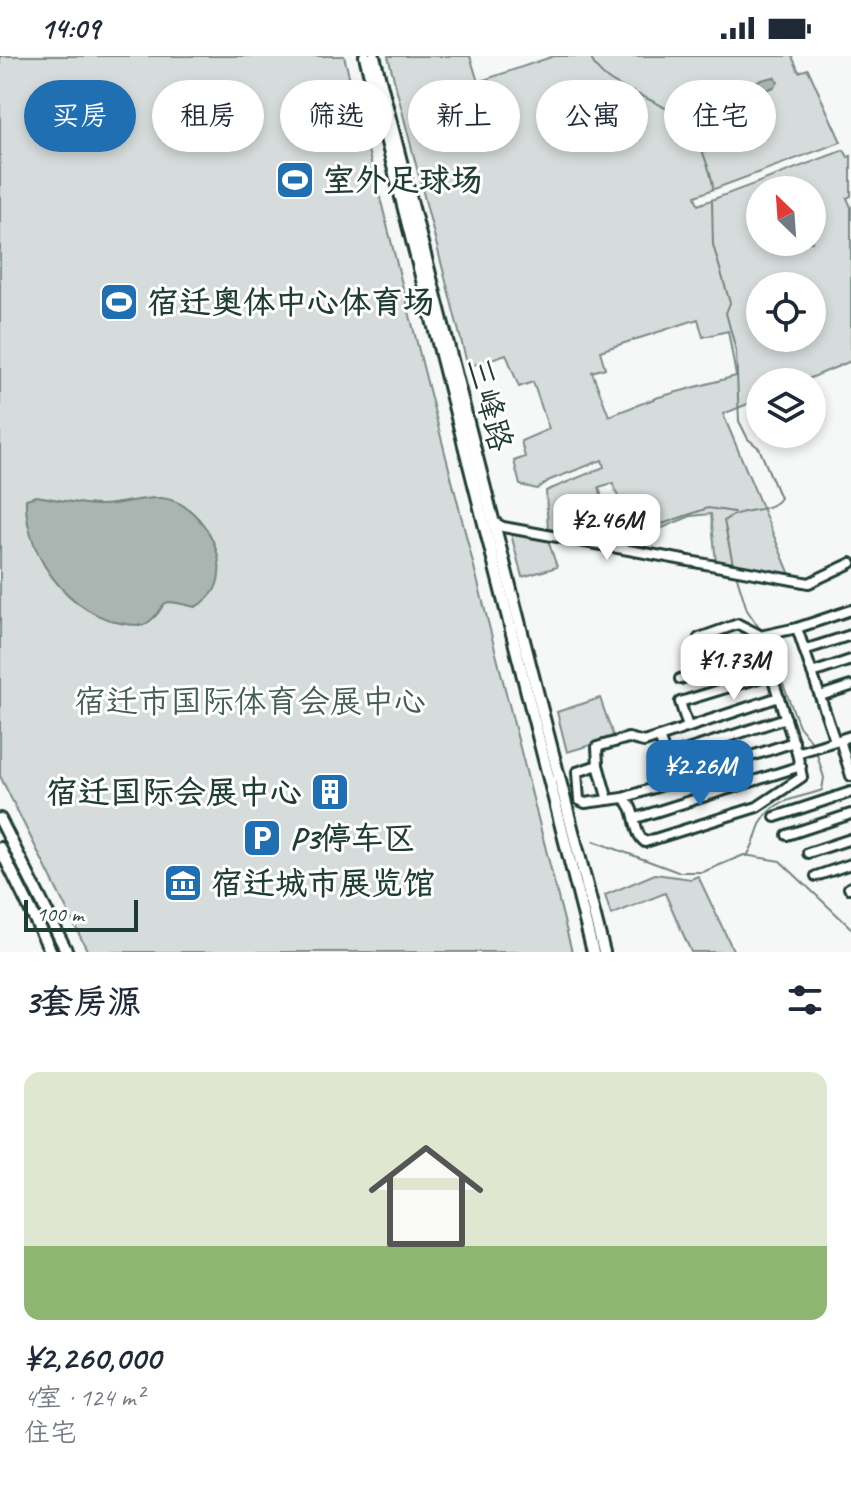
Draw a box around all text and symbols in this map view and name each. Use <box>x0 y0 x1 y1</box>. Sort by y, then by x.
text: 14:09 <box>40 9 100 47</box>
chip: 买房 <box>24 80 136 152</box>
chip: 租房 <box>152 80 264 152</box>
chip: 筛选 <box>280 80 392 152</box>
chip: 新上 <box>408 80 520 152</box>
chip: 公寓 <box>536 80 648 152</box>
chip: 住宅 <box>664 80 776 152</box>
sports icon: 室外足球场 <box>274 159 316 201</box>
place label: 室外足球场 <box>323 160 483 201</box>
north arrow <box>746 176 826 256</box>
map controls <box>746 176 826 448</box>
button: locate <box>746 272 826 352</box>
sports icon: 宿迁奥体中心体育场 <box>98 281 140 323</box>
place label: 宿迁奥体中心体育场 <box>147 282 435 323</box>
street label: 三峰路 <box>457 352 522 456</box>
button: layers <box>746 368 826 448</box>
pin: ¥2.46M <box>542 494 672 562</box>
text: ¥2.46M <box>571 503 643 536</box>
pin: ¥1.73M <box>669 634 799 702</box>
text: ¥1.73M <box>699 643 769 676</box>
park label: 宿迁市国际体育会展中心 <box>74 681 426 722</box>
pin: ¥2.26M <box>635 740 765 808</box>
text: ¥2.26M <box>664 749 736 782</box>
building icon: 宿迁国际会展中心 <box>309 771 351 813</box>
place label: 宿迁国际会展中心 <box>46 772 302 813</box>
parking icon: P3停车区 <box>241 817 283 859</box>
place label: P3停车区 <box>290 818 415 859</box>
museum icon: 宿迁城市展览馆 <box>162 862 204 904</box>
place label: 宿迁城市展览馆 <box>211 863 435 904</box>
scale bar <box>24 896 138 932</box>
text: 100 m <box>36 900 83 928</box>
icon: filters <box>783 978 827 1022</box>
text: 3套房源 <box>24 980 141 1023</box>
icon: home <box>354 1124 498 1268</box>
text: ¥2,260,000 <box>24 1336 161 1379</box>
text: 4室 · 124 m² <box>24 1381 143 1414</box>
text: 住宅 <box>24 1416 76 1449</box>

